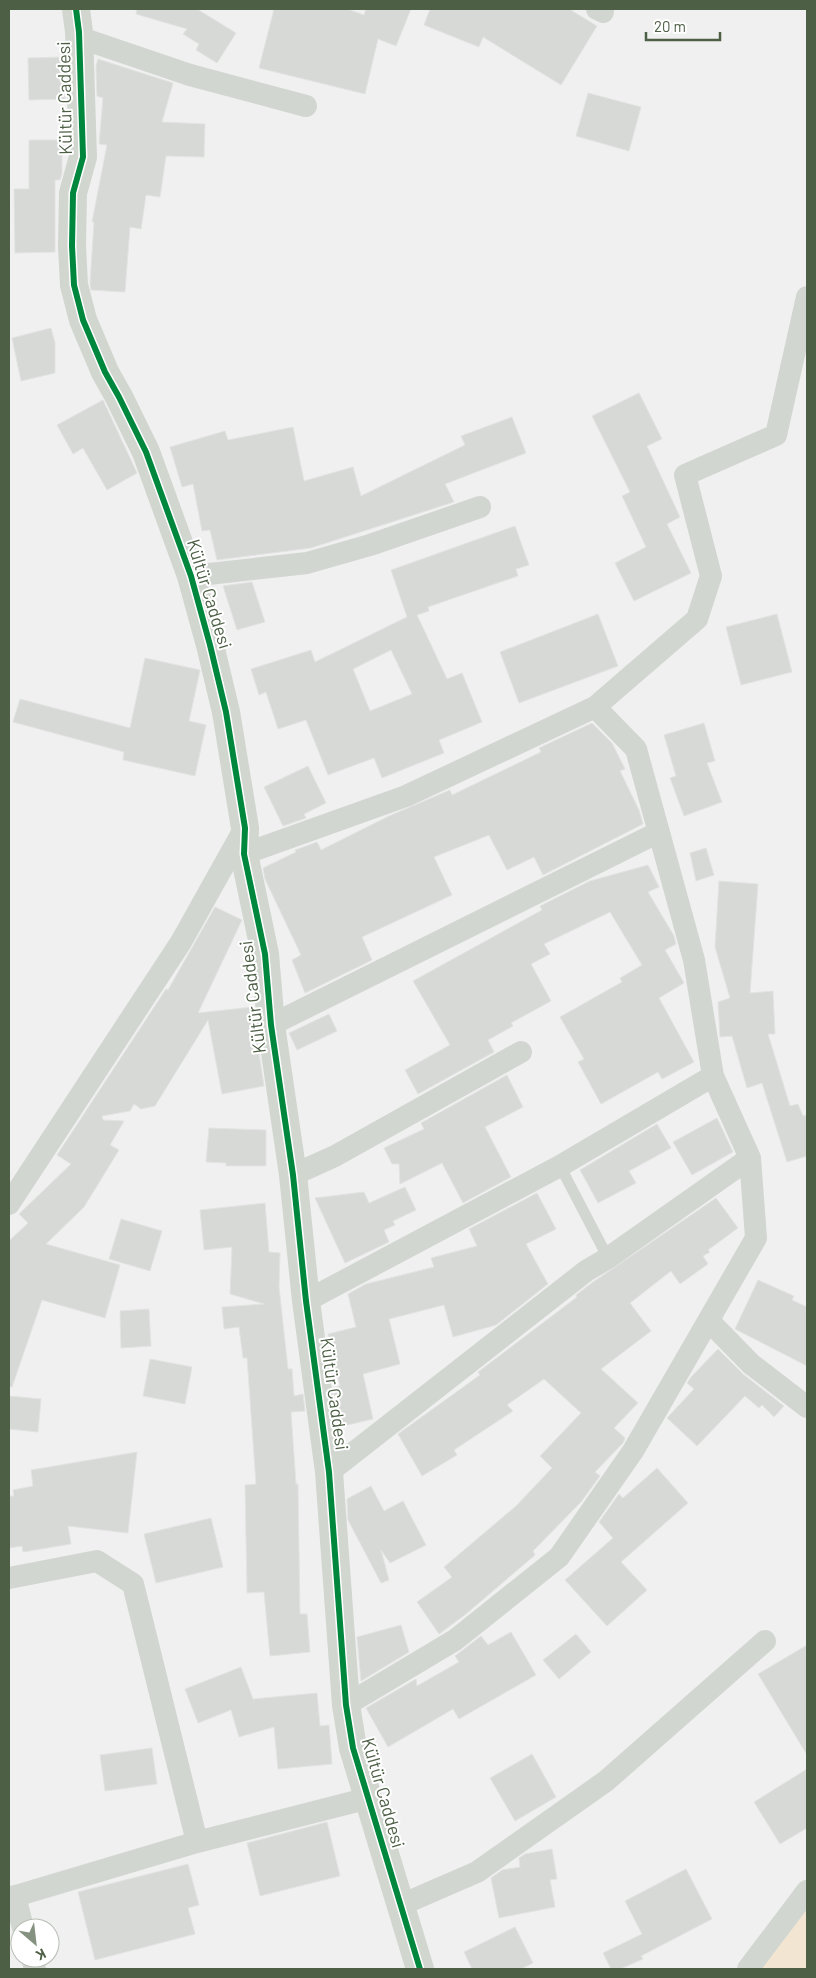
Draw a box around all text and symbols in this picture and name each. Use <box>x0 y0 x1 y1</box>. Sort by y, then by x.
scale bar <box>646 10 720 42</box>
text: 20 m <box>654 17 686 35</box>
street label: Kültür Caddesi <box>52 41 76 155</box>
street label: Kültür Caddesi <box>183 536 237 651</box>
street label: Kültür Caddesi <box>234 939 270 1055</box>
street label: Kültür Caddesi <box>316 1336 354 1452</box>
street label: Kültür Caddesi <box>358 1735 410 1850</box>
north arrow <box>10 1918 60 1968</box>
text: K <box>33 1945 49 1965</box>

